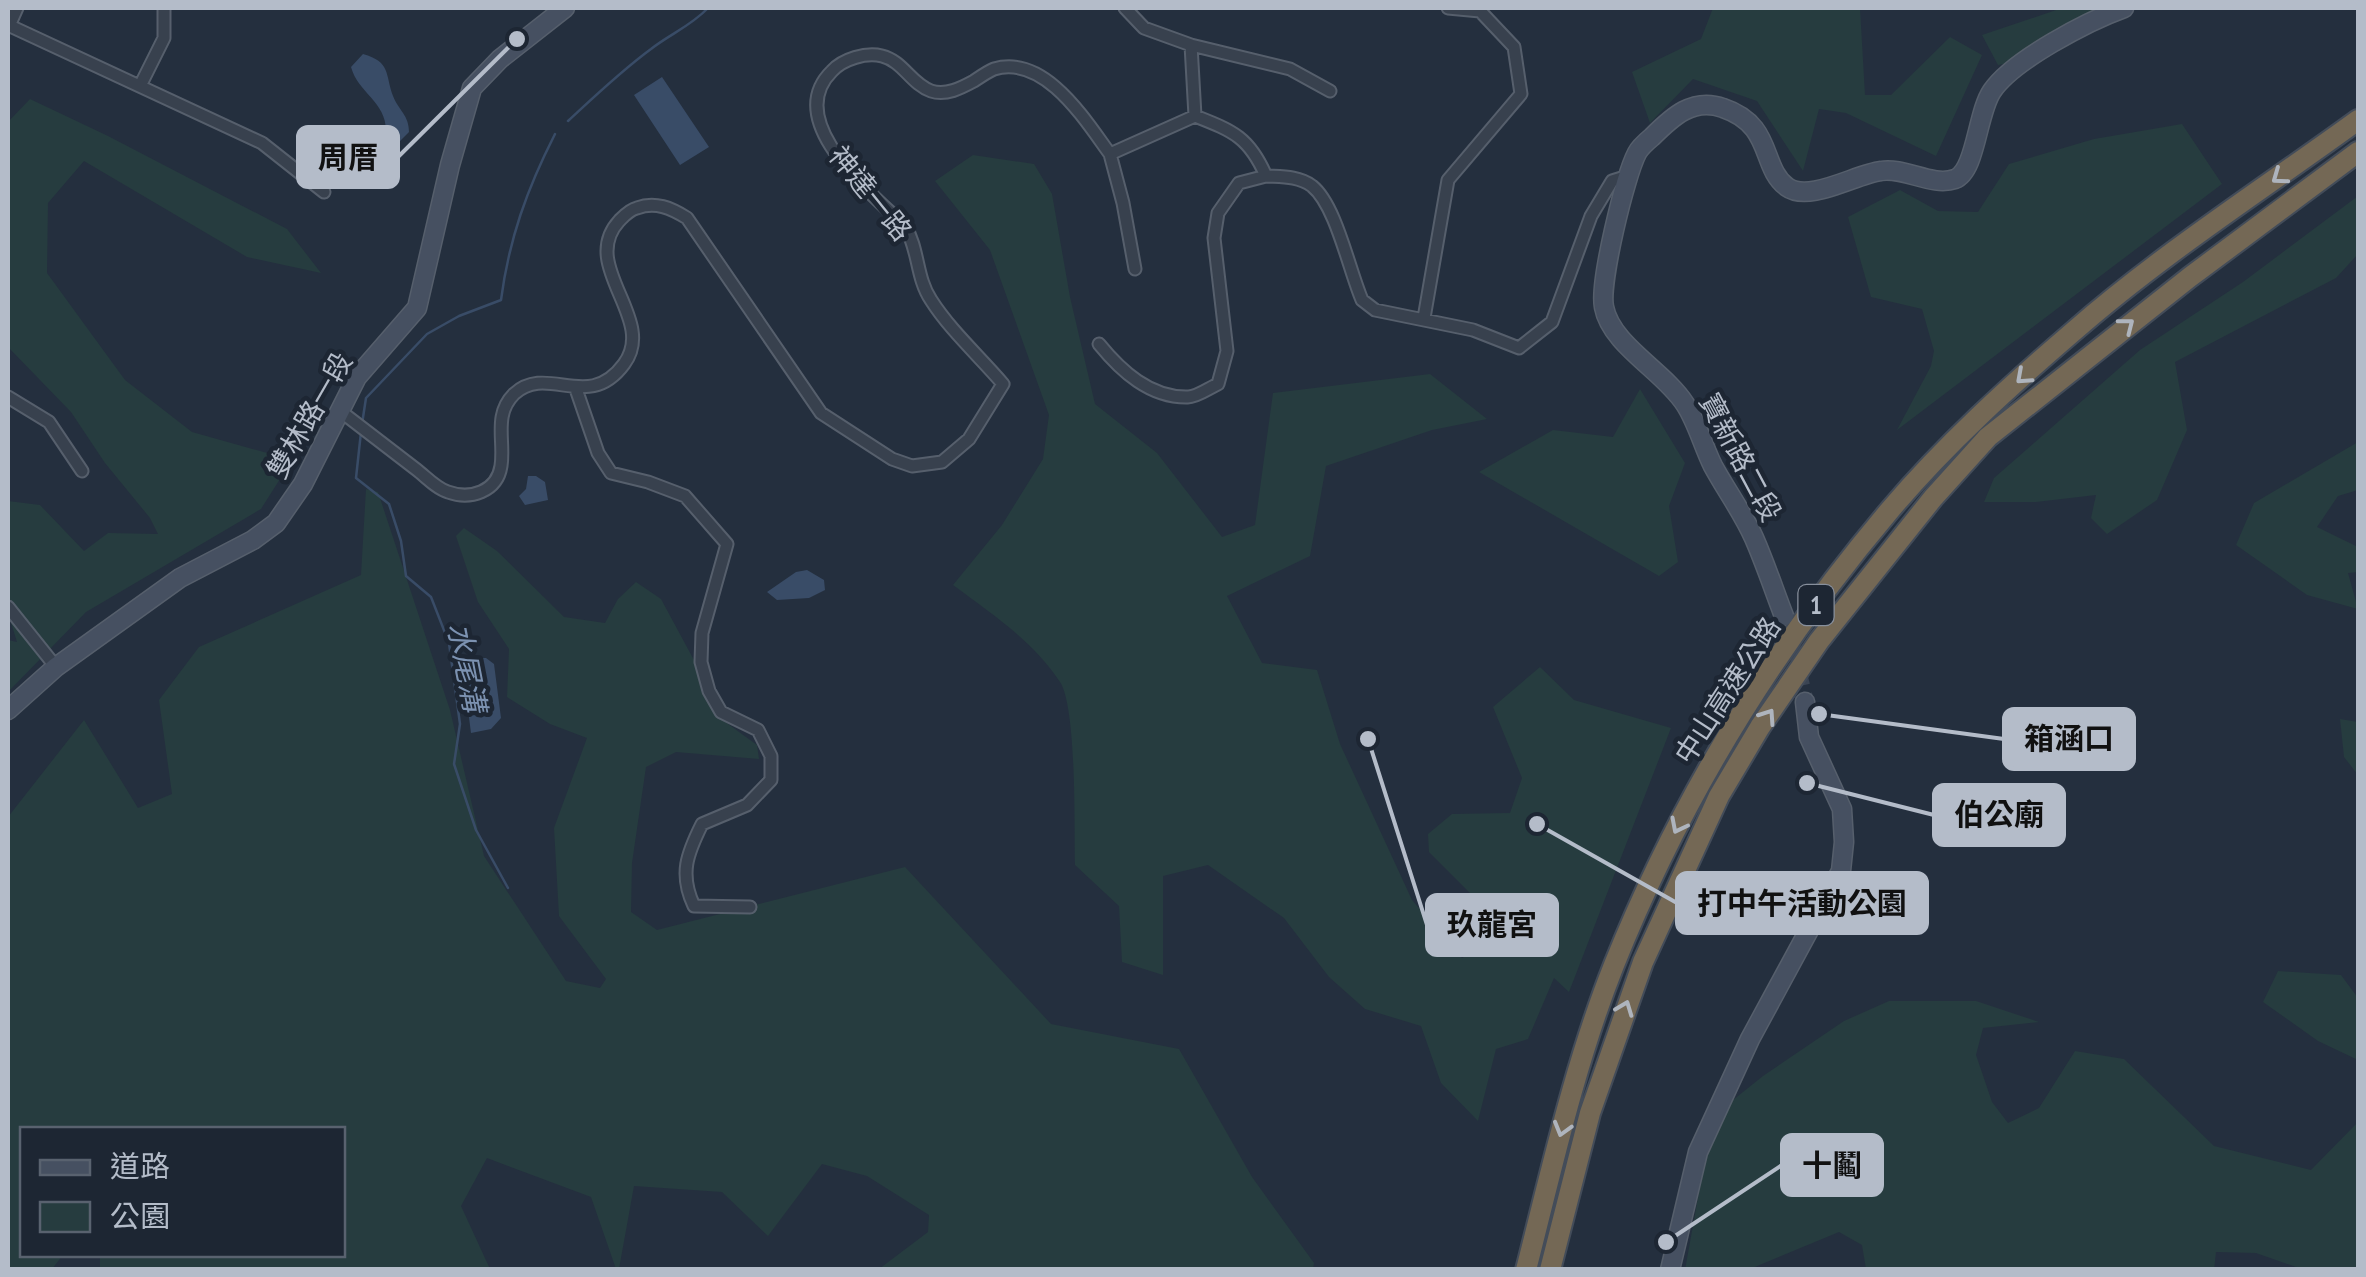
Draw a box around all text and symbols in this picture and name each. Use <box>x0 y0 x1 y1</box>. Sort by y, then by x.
callout: 周厝 <box>298 127 398 187</box>
text: 周厝 <box>318 137 378 176</box>
street label: 神達一路 <box>821 138 921 248</box>
one-way arrow <box>2272 165 2291 184</box>
one-way arrow <box>2116 320 2134 337</box>
street label: 雙林路一段 <box>258 345 360 485</box>
one-way arrow <box>2017 365 2035 383</box>
street label: 寶新路二段 <box>1692 387 1790 527</box>
road number: 1 <box>1798 585 1834 625</box>
street label: 中山高速公路 <box>1666 609 1788 771</box>
water label: 水尾溝 <box>440 619 496 719</box>
one-way arrow <box>1755 709 1774 727</box>
callout: 箱涵口 <box>2004 709 2134 769</box>
text: 箱涵口 <box>2024 718 2114 757</box>
callout: 伯公廟 <box>1934 785 2064 845</box>
text: 伯公廟 <box>1954 794 2044 833</box>
one-way arrow <box>1670 815 1690 833</box>
callout: 打中午活動公園 <box>1677 873 1927 933</box>
text: 打中午活動公園 <box>1697 883 1907 922</box>
callout: 玖龍宮 <box>1427 895 1557 955</box>
text: 玖龍宮 <box>1447 904 1537 943</box>
one-way arrow <box>1614 1000 1634 1017</box>
one-way arrow <box>1553 1120 1574 1137</box>
legend <box>20 1127 345 1257</box>
callout: 十鬮 <box>1782 1135 1882 1195</box>
text: 十鬮 <box>1802 1145 1862 1184</box>
text: 道路 <box>110 1146 170 1185</box>
text: 公園 <box>110 1196 170 1235</box>

